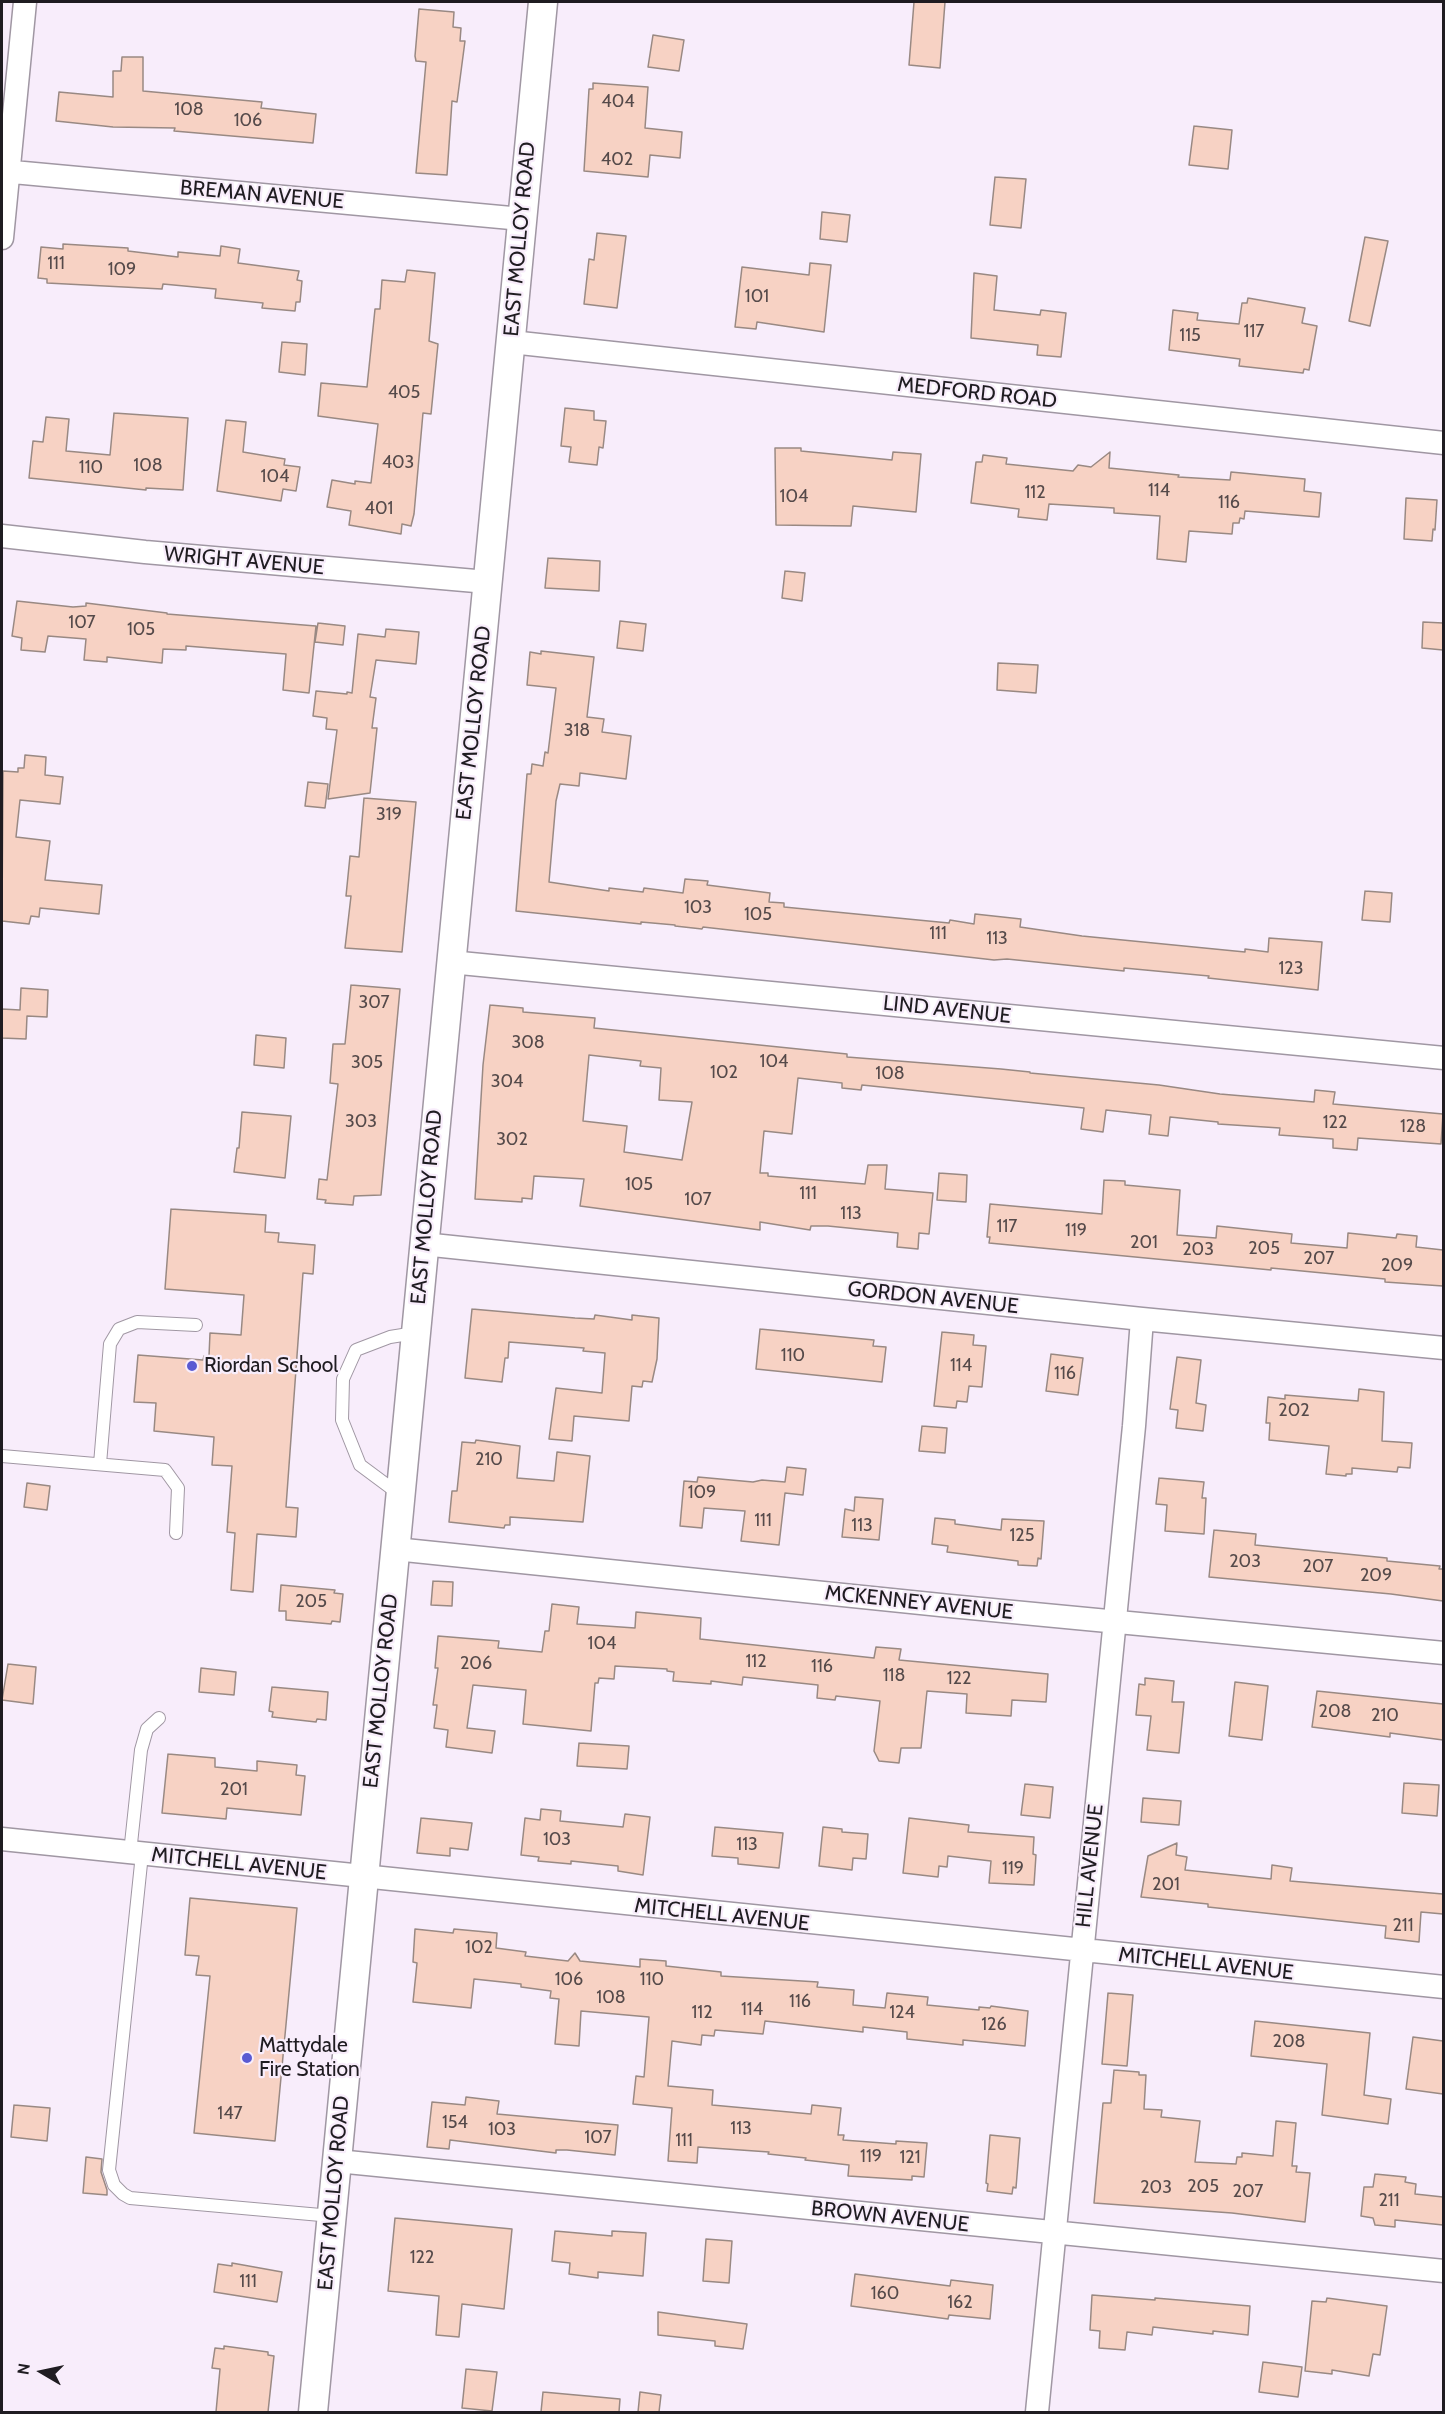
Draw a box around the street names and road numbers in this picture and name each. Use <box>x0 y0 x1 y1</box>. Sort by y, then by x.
street label: EAST MOLLOY ROAD <box>499 141 541 337</box>
street label: BREMAN AVENUE <box>179 175 345 215</box>
street label: MEDFORD ROAD <box>896 372 1058 414</box>
street label: WRIGHT AVENUE <box>163 541 325 581</box>
street label: EAST MOLLOY ROAD <box>451 624 497 822</box>
street label: LIND AVENUE <box>882 991 1012 1029</box>
street label: EAST MOLLOY ROAD <box>406 1109 448 1305</box>
street label: GORDON AVENUE <box>846 1276 1020 1320</box>
street label: MCKENNEY AVENUE <box>824 1581 1014 1625</box>
street label: EAST MOLLOY ROAD <box>358 1592 404 1790</box>
street label: HILL AVENUE <box>1071 1803 1109 1929</box>
street label: MITCHELL AVENUE <box>150 1842 328 1886</box>
street label: MITCHELL AVENUE <box>633 1893 811 1937</box>
street label: MITCHELL AVENUE <box>1117 1942 1295 1986</box>
street label: EAST MOLLOY ROAD <box>313 2095 355 2291</box>
street label: BROWN AVENUE <box>810 2196 970 2238</box>

